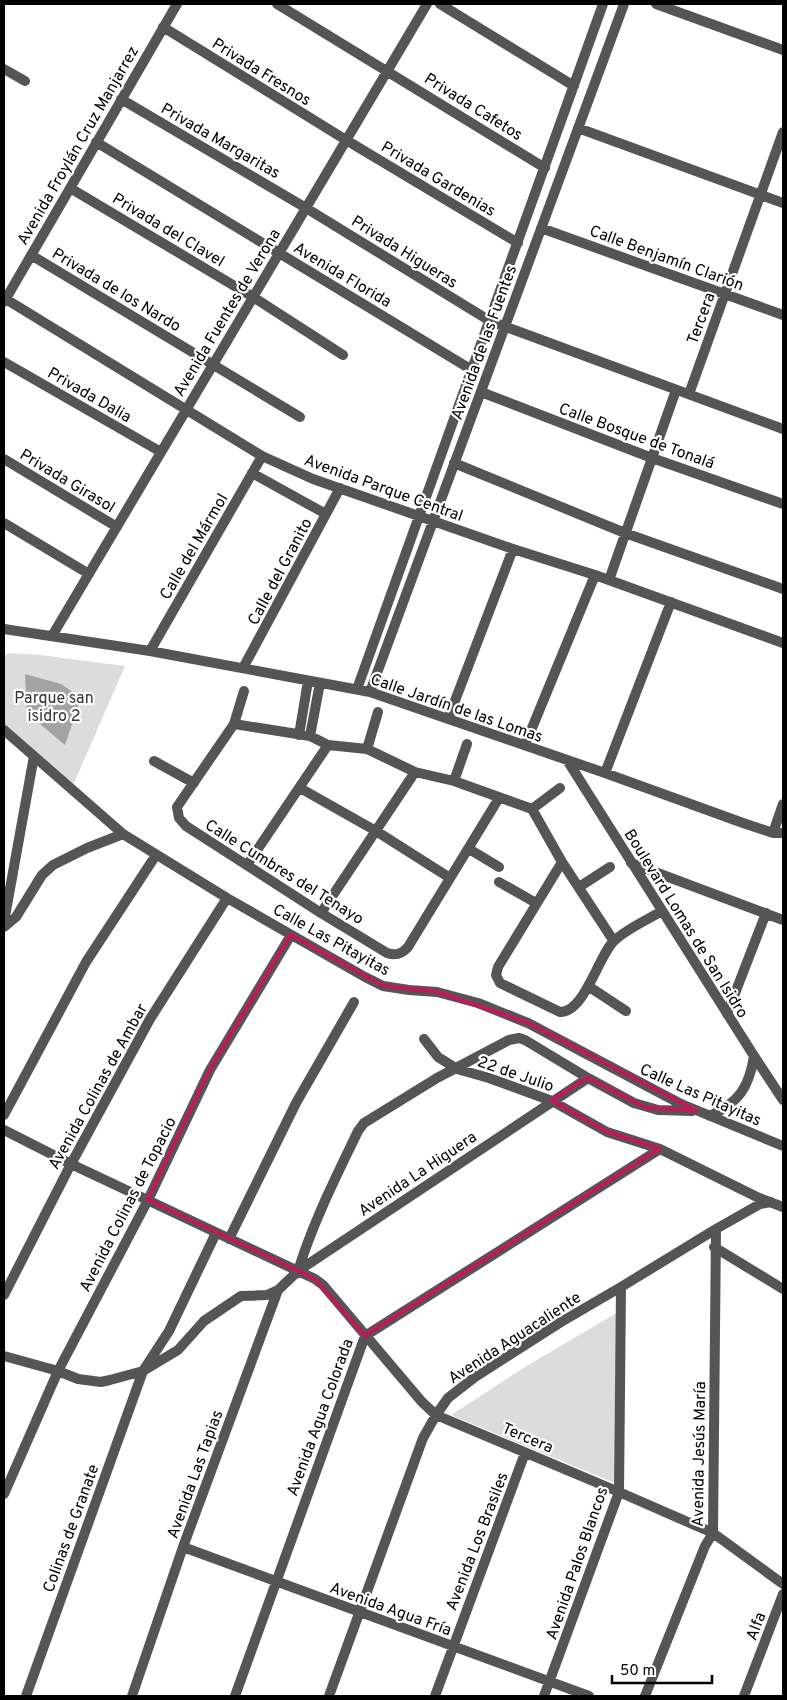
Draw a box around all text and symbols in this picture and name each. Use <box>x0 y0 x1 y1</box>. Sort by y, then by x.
street label: Privada Fresnos <box>208 34 314 111</box>
street label: Avenida Froylán Cruz Manjarrez <box>13 43 144 249</box>
street label: Privada Cafetos <box>420 69 526 146</box>
street label: Privada Margaritas <box>157 99 283 184</box>
street label: Privada Gardenias <box>377 138 499 222</box>
street label: Privada del Clavel <box>108 189 228 272</box>
street label: Privada Higueras <box>347 212 461 293</box>
street label: Calle Benjamín Clarión <box>586 222 746 296</box>
street label: Avenida Fuentes de Verona <box>170 225 286 401</box>
street label: Avenida Florida <box>289 239 395 313</box>
street label: Privada de los Nardo <box>48 244 184 337</box>
street label: Avenida de las Fuentes <box>448 263 522 423</box>
street label: Tercera <box>683 290 720 347</box>
street label: Privada Dalia <box>43 364 135 428</box>
street label: Calle Bosque de Tonalá <box>556 399 717 474</box>
street label: Privada Girasol <box>16 445 118 518</box>
street label: Avenida Parque Central <box>301 451 465 527</box>
street label: Calle del Mármol <box>156 490 233 604</box>
street label: Calle del Granito <box>244 515 317 629</box>
street label: Calle Jardín de las Lomas <box>367 670 545 748</box>
park label: Parque san isidro 2 <box>14 689 94 727</box>
street label: Calle Cumbres del Tenayo <box>201 816 367 930</box>
street label: Boulevard Lomas de San Isidro <box>619 826 752 1022</box>
street label: Calle Las Pitayitas <box>269 900 393 981</box>
street label: Avenida Colinas de Ambar <box>45 1000 153 1173</box>
street label: 22 de Julio <box>474 1052 556 1097</box>
street label: Calle Las Pitayitas <box>636 1060 764 1132</box>
street label: Avenida Colinas de Topacio <box>76 1114 182 1296</box>
street label: Avenida La Higuera <box>355 1128 481 1222</box>
street label: Avenida Aguacaliente <box>445 1288 585 1389</box>
street label: Avenida Agua Colorada <box>283 1336 359 1499</box>
street label: Avenida Jesús María <box>689 1381 711 1527</box>
street label: Avenida Las Tapias <box>163 1408 228 1542</box>
street label: Tercera <box>499 1419 556 1459</box>
street label: Colinas de Granate <box>39 1462 104 1596</box>
street label: Avenida Los Brasiles <box>442 1470 513 1614</box>
street label: Avenida Palos Blancos <box>542 1484 613 1643</box>
street label: Avenida Agua Fría <box>327 1579 454 1641</box>
street label: Alfa <box>742 1610 771 1644</box>
scale bar <box>612 1652 712 1684</box>
text: 50 m <box>620 1662 655 1681</box>

